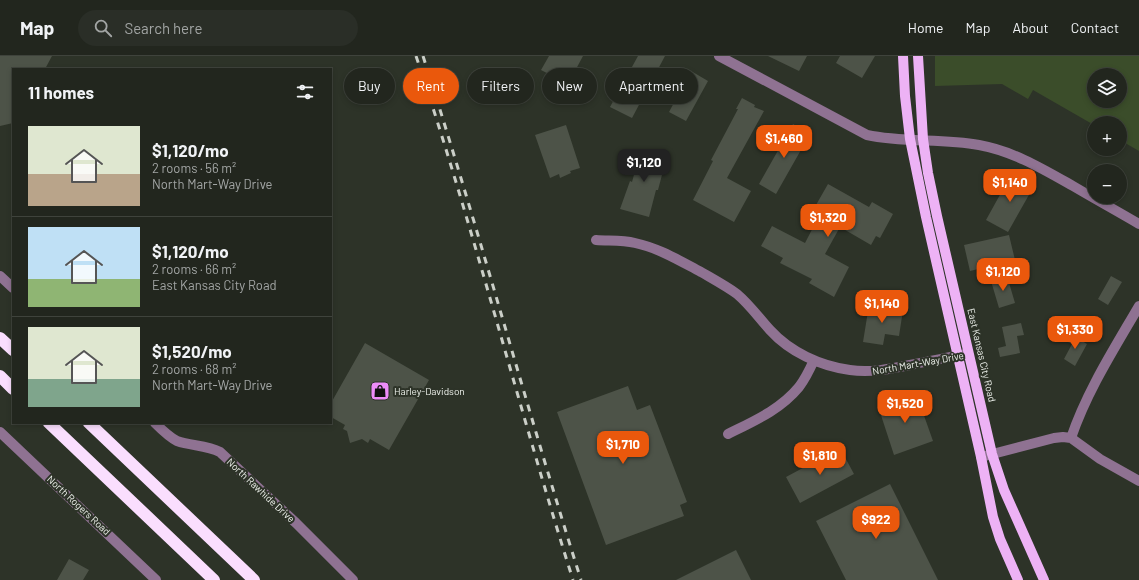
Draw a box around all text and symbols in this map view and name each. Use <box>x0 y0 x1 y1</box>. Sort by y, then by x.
search box <box>78 10 358 46</box>
text: Map <box>20 16 54 39</box>
icon: search <box>92 17 114 39</box>
text: Search here <box>124 19 202 37</box>
text: Home <box>908 19 944 36</box>
text: Map <box>966 19 990 36</box>
text: About <box>1012 19 1049 36</box>
text: Contact <box>1071 19 1119 36</box>
chip: Buy <box>344 68 395 104</box>
chip: Rent <box>403 68 459 104</box>
chip: Filters <box>467 68 534 104</box>
chip: New <box>542 68 597 104</box>
chip: Apartment <box>605 68 698 104</box>
map controls <box>1087 68 1127 204</box>
button: layers <box>1087 68 1127 108</box>
icon: filters <box>294 81 316 103</box>
text: 11 homes <box>28 82 94 102</box>
button: + <box>1087 116 1127 156</box>
pin: $1,460 <box>751 125 817 159</box>
text: $1,460 <box>765 130 803 146</box>
text: $1,120/mo <box>152 140 229 160</box>
icon: home <box>60 142 108 190</box>
pin: $1,120 <box>611 149 677 183</box>
text: $1,120 <box>627 154 661 170</box>
text: 2 rooms · 56 m² <box>152 160 236 176</box>
button: − <box>1087 164 1127 204</box>
pin: $1,140 <box>977 169 1043 203</box>
text: $1,140 <box>992 174 1028 190</box>
text: North Mart-Way Drive <box>152 176 273 192</box>
pin: $1,320 <box>795 204 861 238</box>
text: $1,320 <box>809 209 847 225</box>
text: $1,120/mo <box>152 241 229 261</box>
icon: home <box>60 243 108 291</box>
pin: $1,120 <box>970 258 1036 292</box>
text: 2 rooms · 66 m² <box>152 261 236 277</box>
text: $1,120 <box>986 263 1020 279</box>
text: East Kansas City Road <box>152 277 277 293</box>
pin: $1,140 <box>849 290 915 324</box>
text: $1,140 <box>864 295 900 311</box>
street label: East Kansas City Road <box>965 307 999 403</box>
pin: $1,330 <box>1042 316 1108 350</box>
text: $1,330 <box>1057 321 1093 337</box>
text: $1,520/mo <box>152 341 232 361</box>
icon: home <box>60 343 108 391</box>
street label: North Mart-Way Drive <box>871 349 965 377</box>
text: 2 rooms · 68 m² <box>152 361 236 377</box>
text: North Mart-Way Drive <box>152 377 273 393</box>
shop icon: Harley-Davidson <box>369 380 391 402</box>
place label: Harley-Davidson <box>394 385 465 397</box>
pin: $1,520 <box>872 390 938 424</box>
text: $1,520 <box>886 395 924 411</box>
pin: $1,710 <box>590 431 656 465</box>
text: $1,710 <box>606 436 640 452</box>
pin: $1,810 <box>787 442 853 476</box>
text: $1,810 <box>803 447 837 463</box>
street label: North Rawhide Drive <box>225 455 297 525</box>
street label: North Rogers Road <box>45 473 113 537</box>
pin: $922 <box>852 506 900 540</box>
text: $922 <box>862 511 890 527</box>

